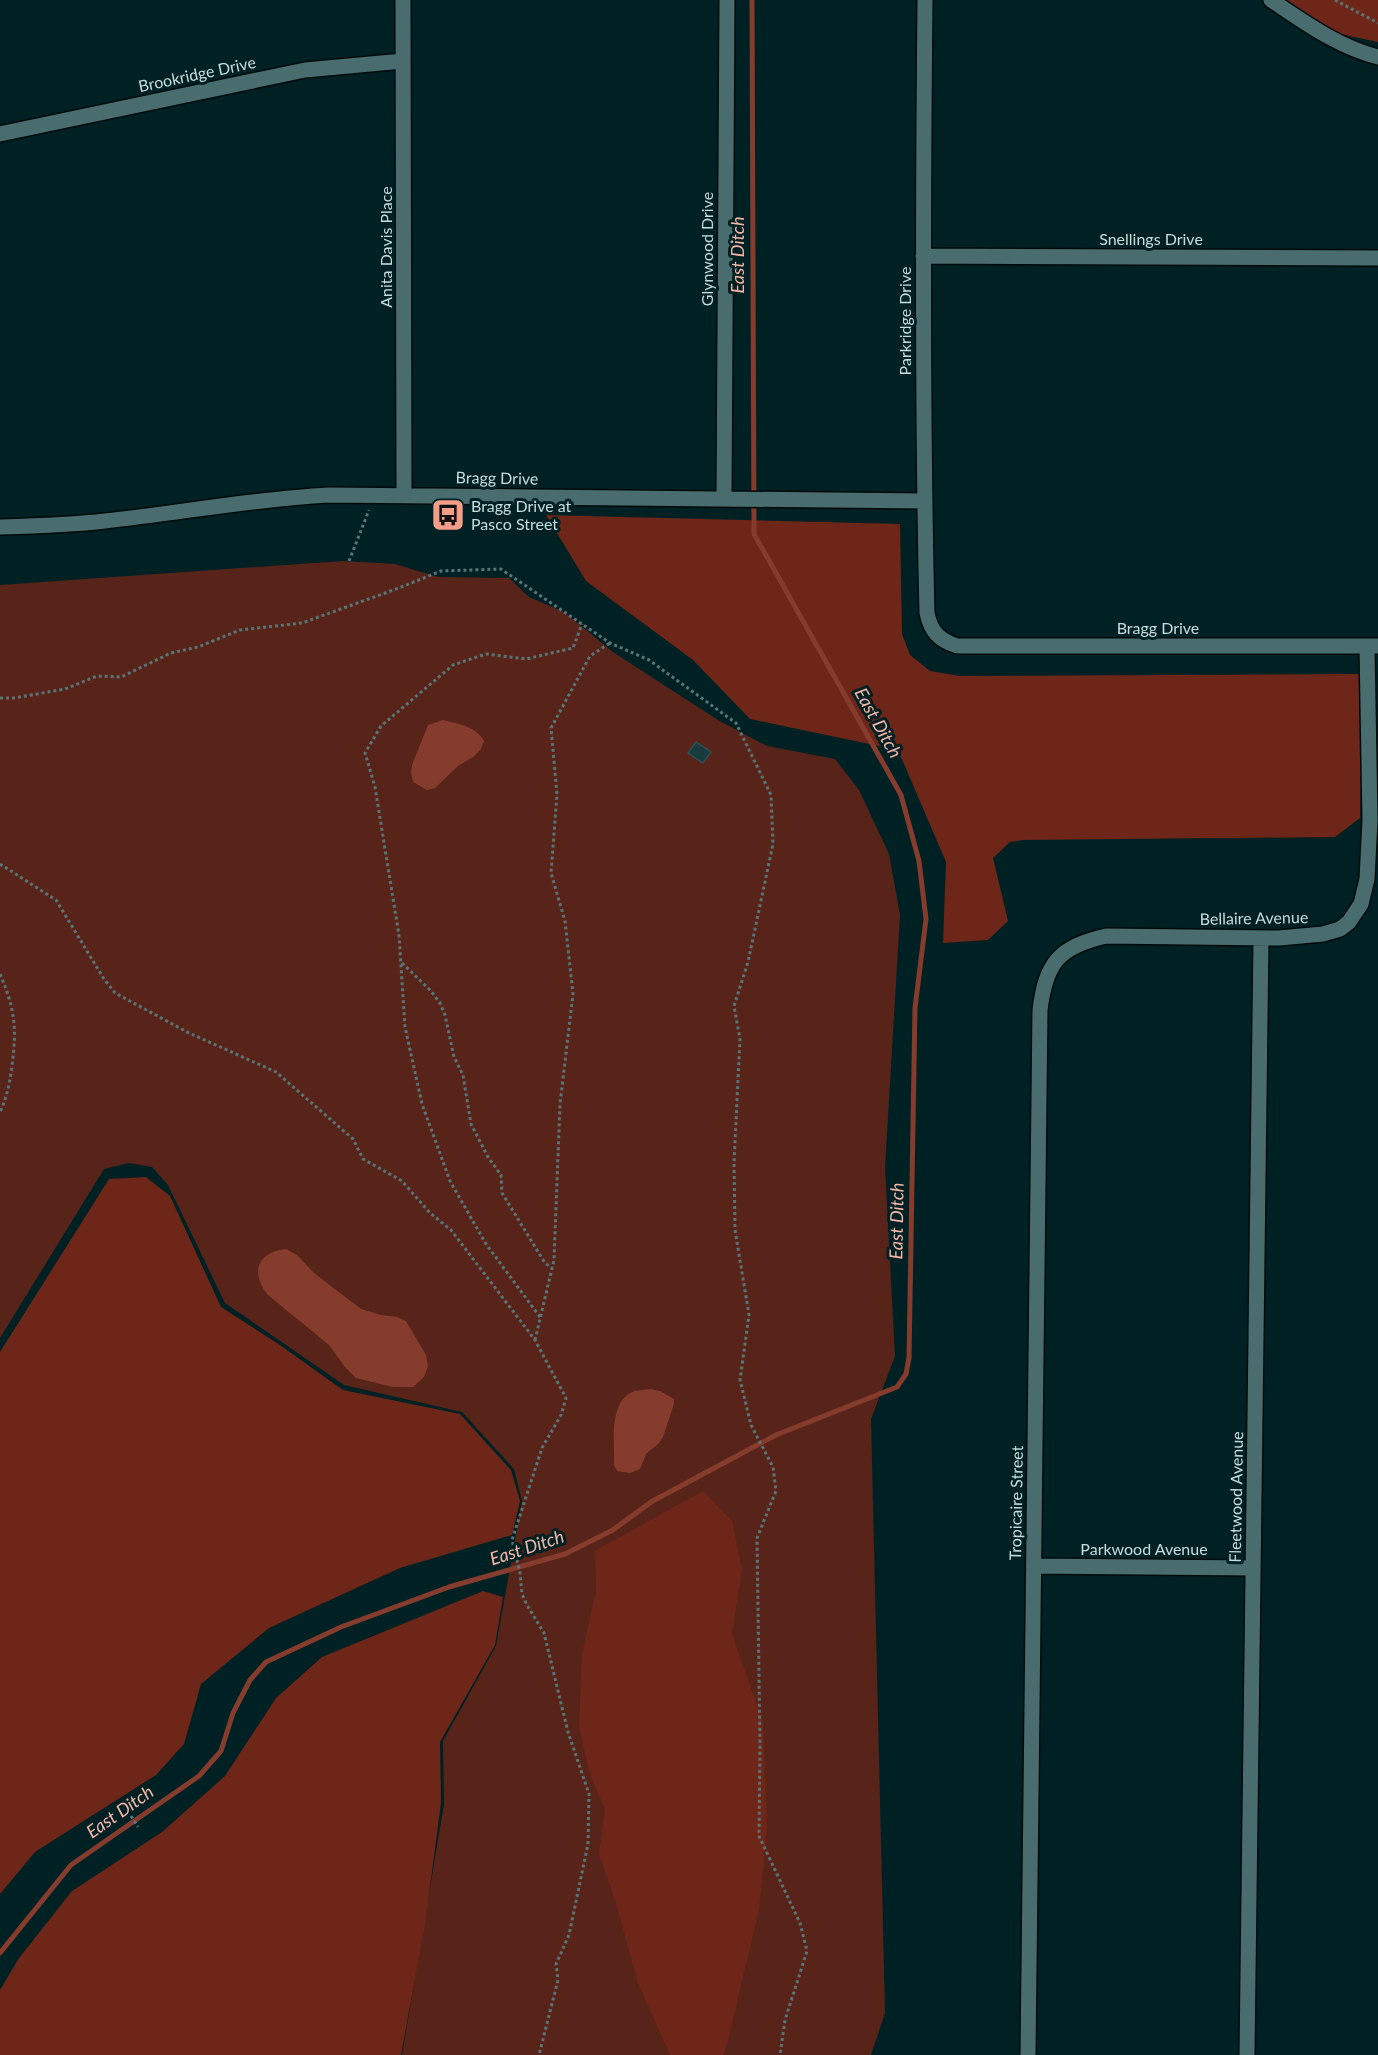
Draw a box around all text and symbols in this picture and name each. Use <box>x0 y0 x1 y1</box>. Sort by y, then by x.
street label: Brookridge Drive <box>136 52 257 95</box>
street label: Anita Davis Place <box>376 186 395 308</box>
street label: Glynwood Drive <box>697 192 716 306</box>
water label: East Ditch <box>726 217 748 293</box>
street label: Snellings Drive <box>1099 229 1203 248</box>
street label: Parkridge Drive <box>895 267 914 375</box>
street label: Bragg Drive <box>456 467 539 488</box>
place label: Bragg Drive at Pasco Street <box>471 496 572 533</box>
bus stop icon: Bragg Drive at Pasco Street <box>430 497 466 533</box>
street label: Bragg Drive <box>1117 618 1199 637</box>
water label: East Ditch <box>851 684 907 761</box>
street label: Bellaire Avenue <box>1200 907 1308 928</box>
water label: East Ditch <box>884 1182 908 1260</box>
street label: Fleetwood Avenue <box>1225 1431 1246 1563</box>
street label: Tropicaire Street <box>1005 1445 1026 1560</box>
water label: East Ditch <box>487 1525 567 1569</box>
street label: Parkwood Avenue <box>1080 1539 1208 1558</box>
water label: East Ditch <box>82 1780 157 1842</box>

